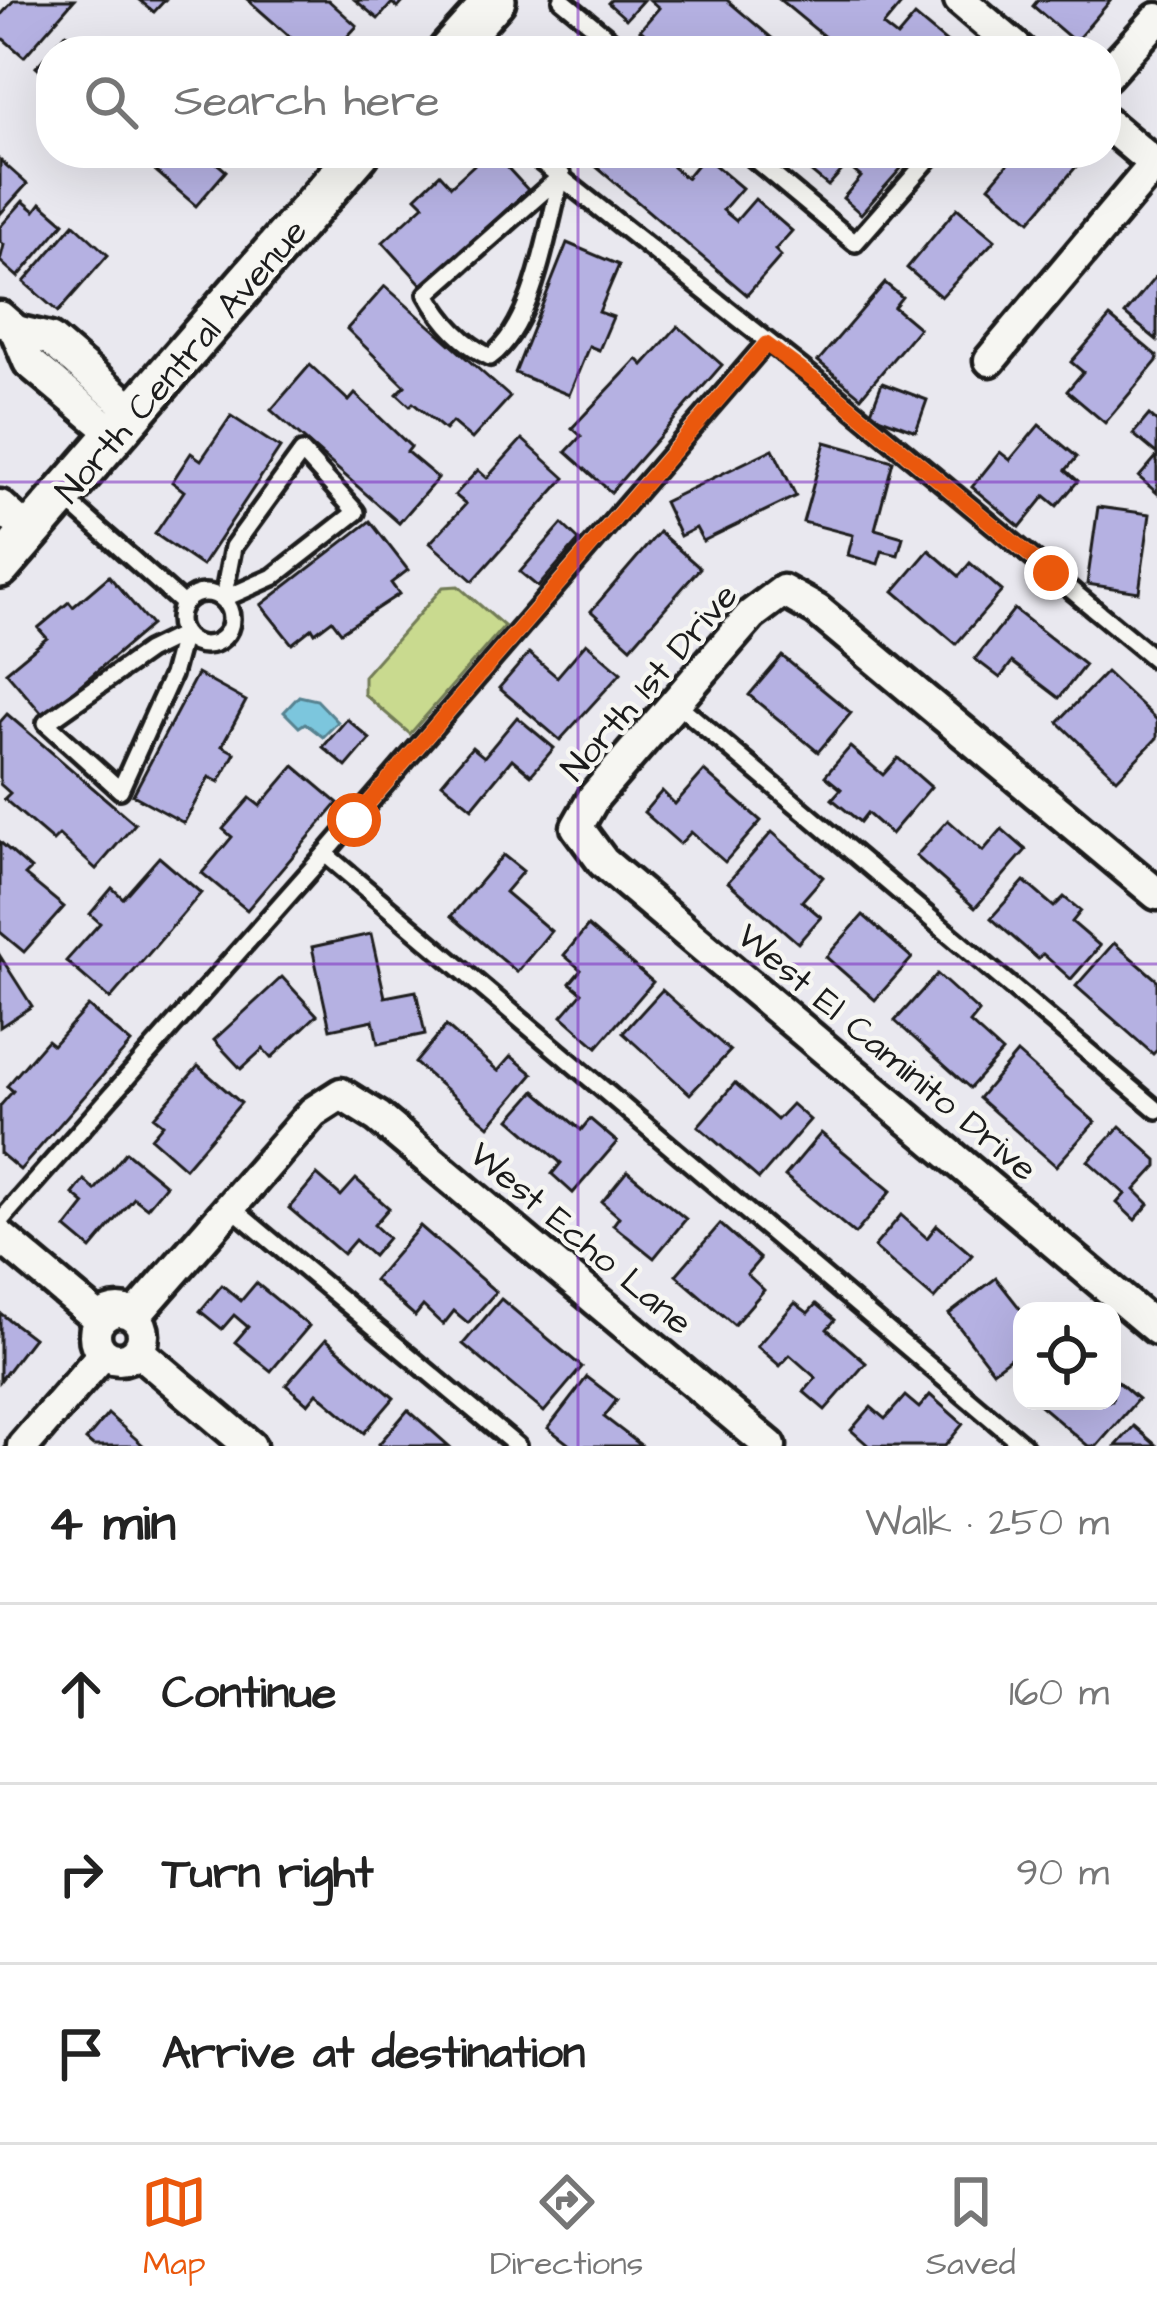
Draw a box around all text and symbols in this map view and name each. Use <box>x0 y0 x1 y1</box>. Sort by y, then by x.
search box <box>36 36 1121 168</box>
icon: search <box>78 69 144 135</box>
text: Search here <box>174 71 440 133</box>
street label: North Central Avenue <box>44 208 320 515</box>
route end <box>1024 546 1078 600</box>
street label: North 1st Drive <box>549 572 750 793</box>
route start <box>327 793 381 847</box>
street label: West El Caminito Drive <box>725 912 1048 1194</box>
street label: West Echo Lane <box>458 1130 703 1348</box>
map controls <box>1013 1302 1121 1410</box>
button: locate <box>1013 1302 1121 1410</box>
text: 4 min <box>48 1489 176 1560</box>
text: Walk · 250 m <box>865 1497 1109 1551</box>
icon: ahead <box>48 1661 114 1727</box>
text: Continue <box>162 1663 336 1725</box>
text: 160 m <box>1009 1667 1109 1721</box>
icon: right <box>48 1841 114 1907</box>
text: Turn right <box>162 1843 374 1905</box>
text: 90 m <box>1016 1847 1109 1901</box>
icon: arrive <box>48 2021 114 2087</box>
text: Arrive at destination <box>162 2023 585 2085</box>
tab: Map <box>141 2169 207 2287</box>
tab: Directions <box>490 2169 643 2287</box>
tab: Saved <box>926 2169 1016 2287</box>

